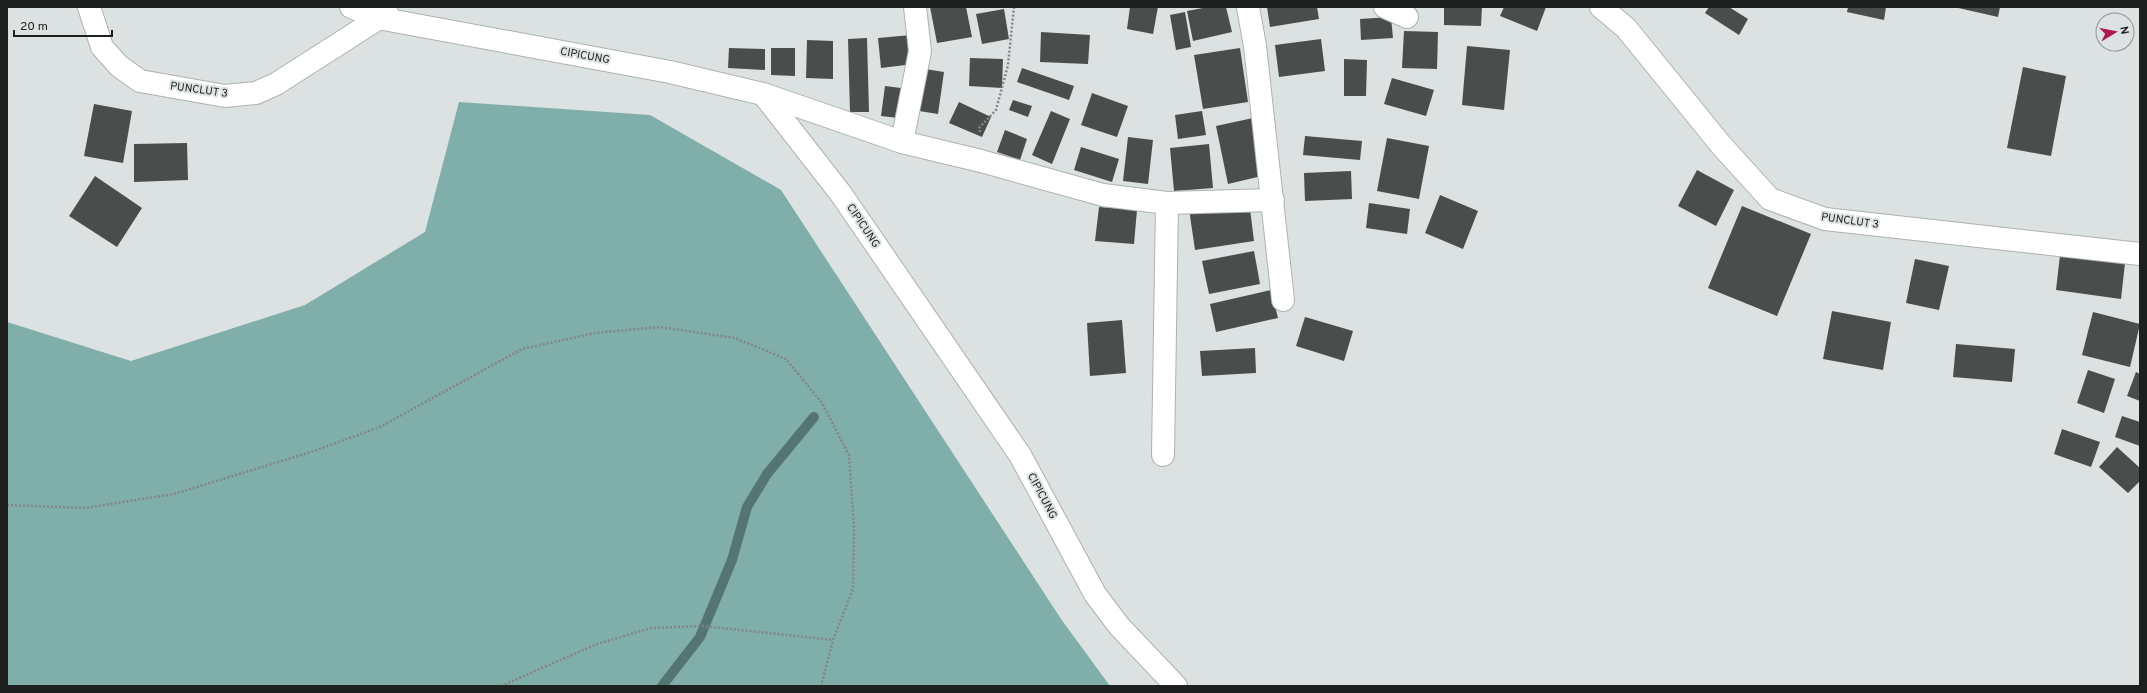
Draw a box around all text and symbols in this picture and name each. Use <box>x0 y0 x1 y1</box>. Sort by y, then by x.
scale bar <box>14 12 112 38</box>
north arrow <box>2095 12 2135 52</box>
text: 20 m <box>20 19 48 35</box>
text: N <box>2116 25 2131 36</box>
street label: CIPICUNG <box>559 45 611 67</box>
street label: PUNCLUT 3 <box>169 79 229 101</box>
street label: CIPICUNG <box>843 201 883 251</box>
street label: PUNCLUT 3 <box>1820 210 1880 232</box>
street label: CIPICUNG <box>1024 471 1060 521</box>

